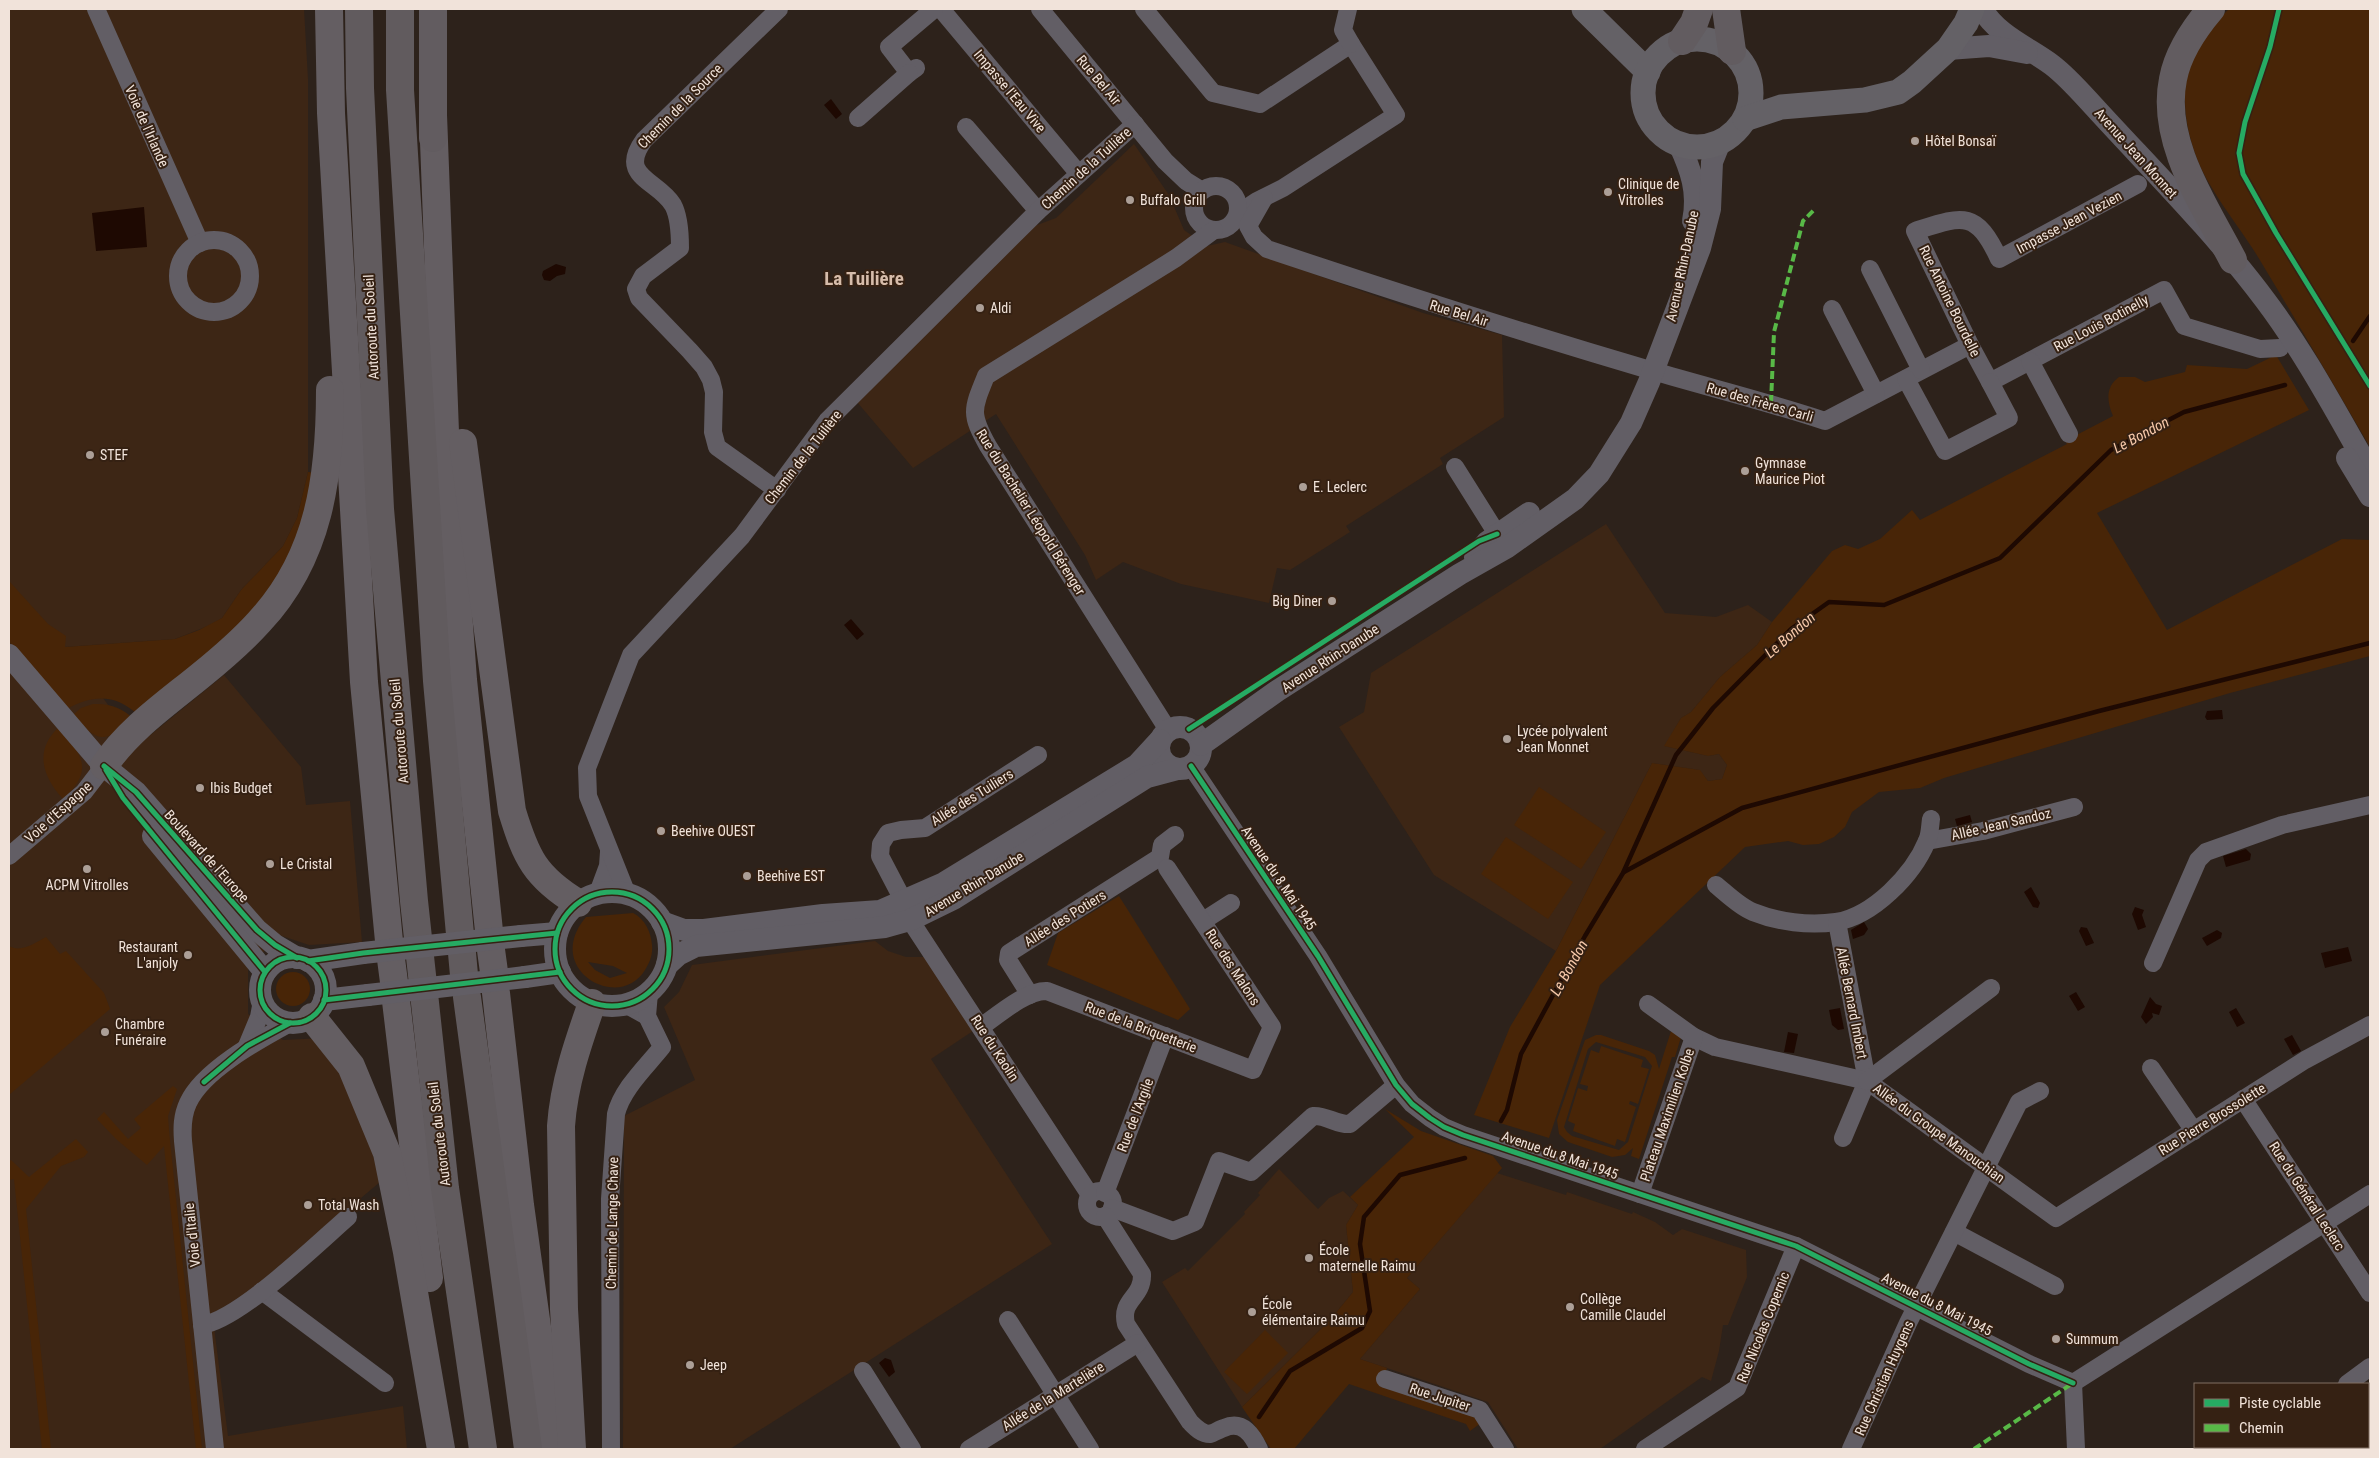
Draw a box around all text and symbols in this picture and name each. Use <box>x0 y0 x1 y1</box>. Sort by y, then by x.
street label: Impasse l'Eau Vive <box>971 46 1050 136</box>
street label: Rue Bel Air <box>1074 52 1124 108</box>
street label: Chemin de la Source <box>634 60 726 152</box>
street label: Voie de l'Irlande <box>122 83 172 170</box>
street label: Avenue Jean Monnet <box>2091 105 2181 201</box>
street label: Chemin de la Tuilière <box>1038 123 1134 212</box>
place label: Hôtel Bonsaï <box>1925 133 1996 149</box>
marker: Hôtel Bonsaï <box>1909 135 1921 147</box>
place label: Clinique de Vitrolles <box>1618 176 1680 208</box>
marker: Clinique de Vitrolles <box>1602 186 1614 198</box>
street label: Impasse Jean Vezien <box>2014 187 2124 257</box>
place label: Buffalo Grill <box>1140 192 1206 208</box>
marker: Buffalo Grill <box>1124 194 1136 206</box>
street label: Avenue Rhin-Danube <box>1662 209 1702 323</box>
street label: Rue Antoine Bourdelle <box>1916 243 1984 360</box>
district label: La Tuilière <box>824 267 904 290</box>
street label: Autoroute du Soleil <box>360 274 382 380</box>
street label: Rue Louis Botinelly <box>2051 291 2151 355</box>
street label: Rue Bel Air <box>1428 297 1490 329</box>
place label: Aldi <box>990 300 1011 316</box>
marker: Aldi <box>974 302 986 314</box>
street label: Rue des Frères Carli <box>1705 379 1815 425</box>
street label: Chemin de la Tuilière <box>761 406 845 507</box>
water label: Le Bondon <box>2110 413 2172 457</box>
street label: Rue du Bachelier Léopold Bérenger <box>973 426 1089 598</box>
place label: STEF <box>100 447 129 463</box>
marker: STEF <box>84 449 96 461</box>
place label: Gymnase Maurice Piot <box>1755 455 1825 487</box>
marker: Gymnase Maurice Piot <box>1739 465 1751 477</box>
place label: E. Leclerc <box>1313 479 1367 495</box>
marker: E. Leclerc <box>1297 481 1309 493</box>
place label: Big Diner <box>1272 593 1322 609</box>
marker: Big Diner <box>1326 595 1338 607</box>
water label: Le Bondon <box>1761 608 1819 662</box>
street label: Avenue Rhin-Danube <box>1278 620 1382 695</box>
street label: Autoroute du Soleil <box>386 678 412 784</box>
place label: Lycée polyvalent Jean Monnet <box>1517 723 1608 755</box>
marker: Lycée polyvalent Jean Monnet <box>1501 733 1513 745</box>
street label: Allée des Tuiliers <box>928 765 1016 829</box>
street label: Voie d'Espagne <box>21 778 95 846</box>
place label: Ibis Budget <box>210 780 272 796</box>
marker: Ibis Budget <box>194 782 206 794</box>
street label: Allée Jean Sandoz <box>1950 805 2052 843</box>
street label: Boulevard de l'Europe <box>161 807 253 906</box>
place label: Beehive OUEST <box>671 823 755 839</box>
street label: Avenue du 8 Mai 1945 <box>1238 823 1320 933</box>
marker: Beehive OUEST <box>655 825 667 837</box>
street label: Avenue Rhin-Danube <box>921 848 1027 920</box>
place label: Le Cristal <box>280 856 332 872</box>
marker: Le Cristal <box>264 858 276 870</box>
marker: ACPM Vitrolles <box>81 863 93 875</box>
place label: Beehive EST <box>757 868 825 884</box>
marker: Beehive EST <box>741 870 753 882</box>
place label: ACPM Vitrolles <box>45 877 129 893</box>
street label: Allée des Potiers <box>1021 887 1109 949</box>
street label: Rue des Malons <box>1202 926 1264 1008</box>
water label: Le Bondon <box>1546 937 1592 999</box>
place label: Restaurant L'anjoly <box>118 939 178 971</box>
street label: Allée Bernard Imbert <box>1833 946 1871 1060</box>
marker: Restaurant L'anjoly <box>182 949 194 961</box>
street label: Rue de la Briquetterie <box>1083 998 1199 1056</box>
street label: Rue du Kaolin <box>968 1012 1022 1084</box>
place label: Chambre Funéraire <box>115 1016 167 1048</box>
marker: Chambre Funéraire <box>99 1026 111 1038</box>
street label: Plateau Maximilien Kolbe <box>1637 1046 1697 1184</box>
street label: Rue de l'Argile <box>1114 1075 1157 1154</box>
street label: Rue Pierre Brossolette <box>2156 1079 2269 1158</box>
street label: Allée du Groupe Manouchian <box>1870 1080 2008 1186</box>
street label: Autoroute du Soleil <box>425 1081 453 1187</box>
street label: Avenue du 8 Mai 1945 <box>1500 1128 1620 1182</box>
street label: Rue du Général Leclerc <box>2266 1139 2348 1253</box>
street label: Chemin de Lange Chave <box>603 1156 621 1289</box>
place label: Total Wash <box>318 1197 379 1213</box>
marker: Total Wash <box>302 1199 314 1211</box>
street label: Voie d'Italie <box>181 1202 203 1268</box>
place label: École maternelle Raimu <box>1319 1241 1415 1274</box>
marker: École maternelle Raimu <box>1303 1252 1315 1264</box>
street label: Rue Nicolas Copernic <box>1733 1269 1793 1385</box>
street label: Avenue du 8 Mai 1945 <box>1879 1269 1995 1339</box>
place label: Collège Camille Claudel <box>1580 1291 1666 1323</box>
place label: École élémentaire Raimu <box>1262 1295 1365 1328</box>
marker: Collège Camille Claudel <box>1564 1301 1576 1313</box>
marker: École élémentaire Raimu <box>1246 1306 1258 1318</box>
street label: Rue Christian Huygens <box>1851 1318 1917 1438</box>
place label: Summum <box>2066 1331 2118 1347</box>
marker: Summum <box>2050 1333 2062 1345</box>
place label: Jeep <box>700 1357 727 1373</box>
street label: Allée de la Martelière <box>999 1358 1107 1434</box>
marker: Jeep <box>684 1359 696 1371</box>
street label: Rue Jupiter <box>1408 1380 1472 1414</box>
legend <box>2194 1383 2369 1448</box>
text: Piste cyclable <box>2239 1394 2321 1412</box>
text: Chemin <box>2239 1419 2284 1437</box>

